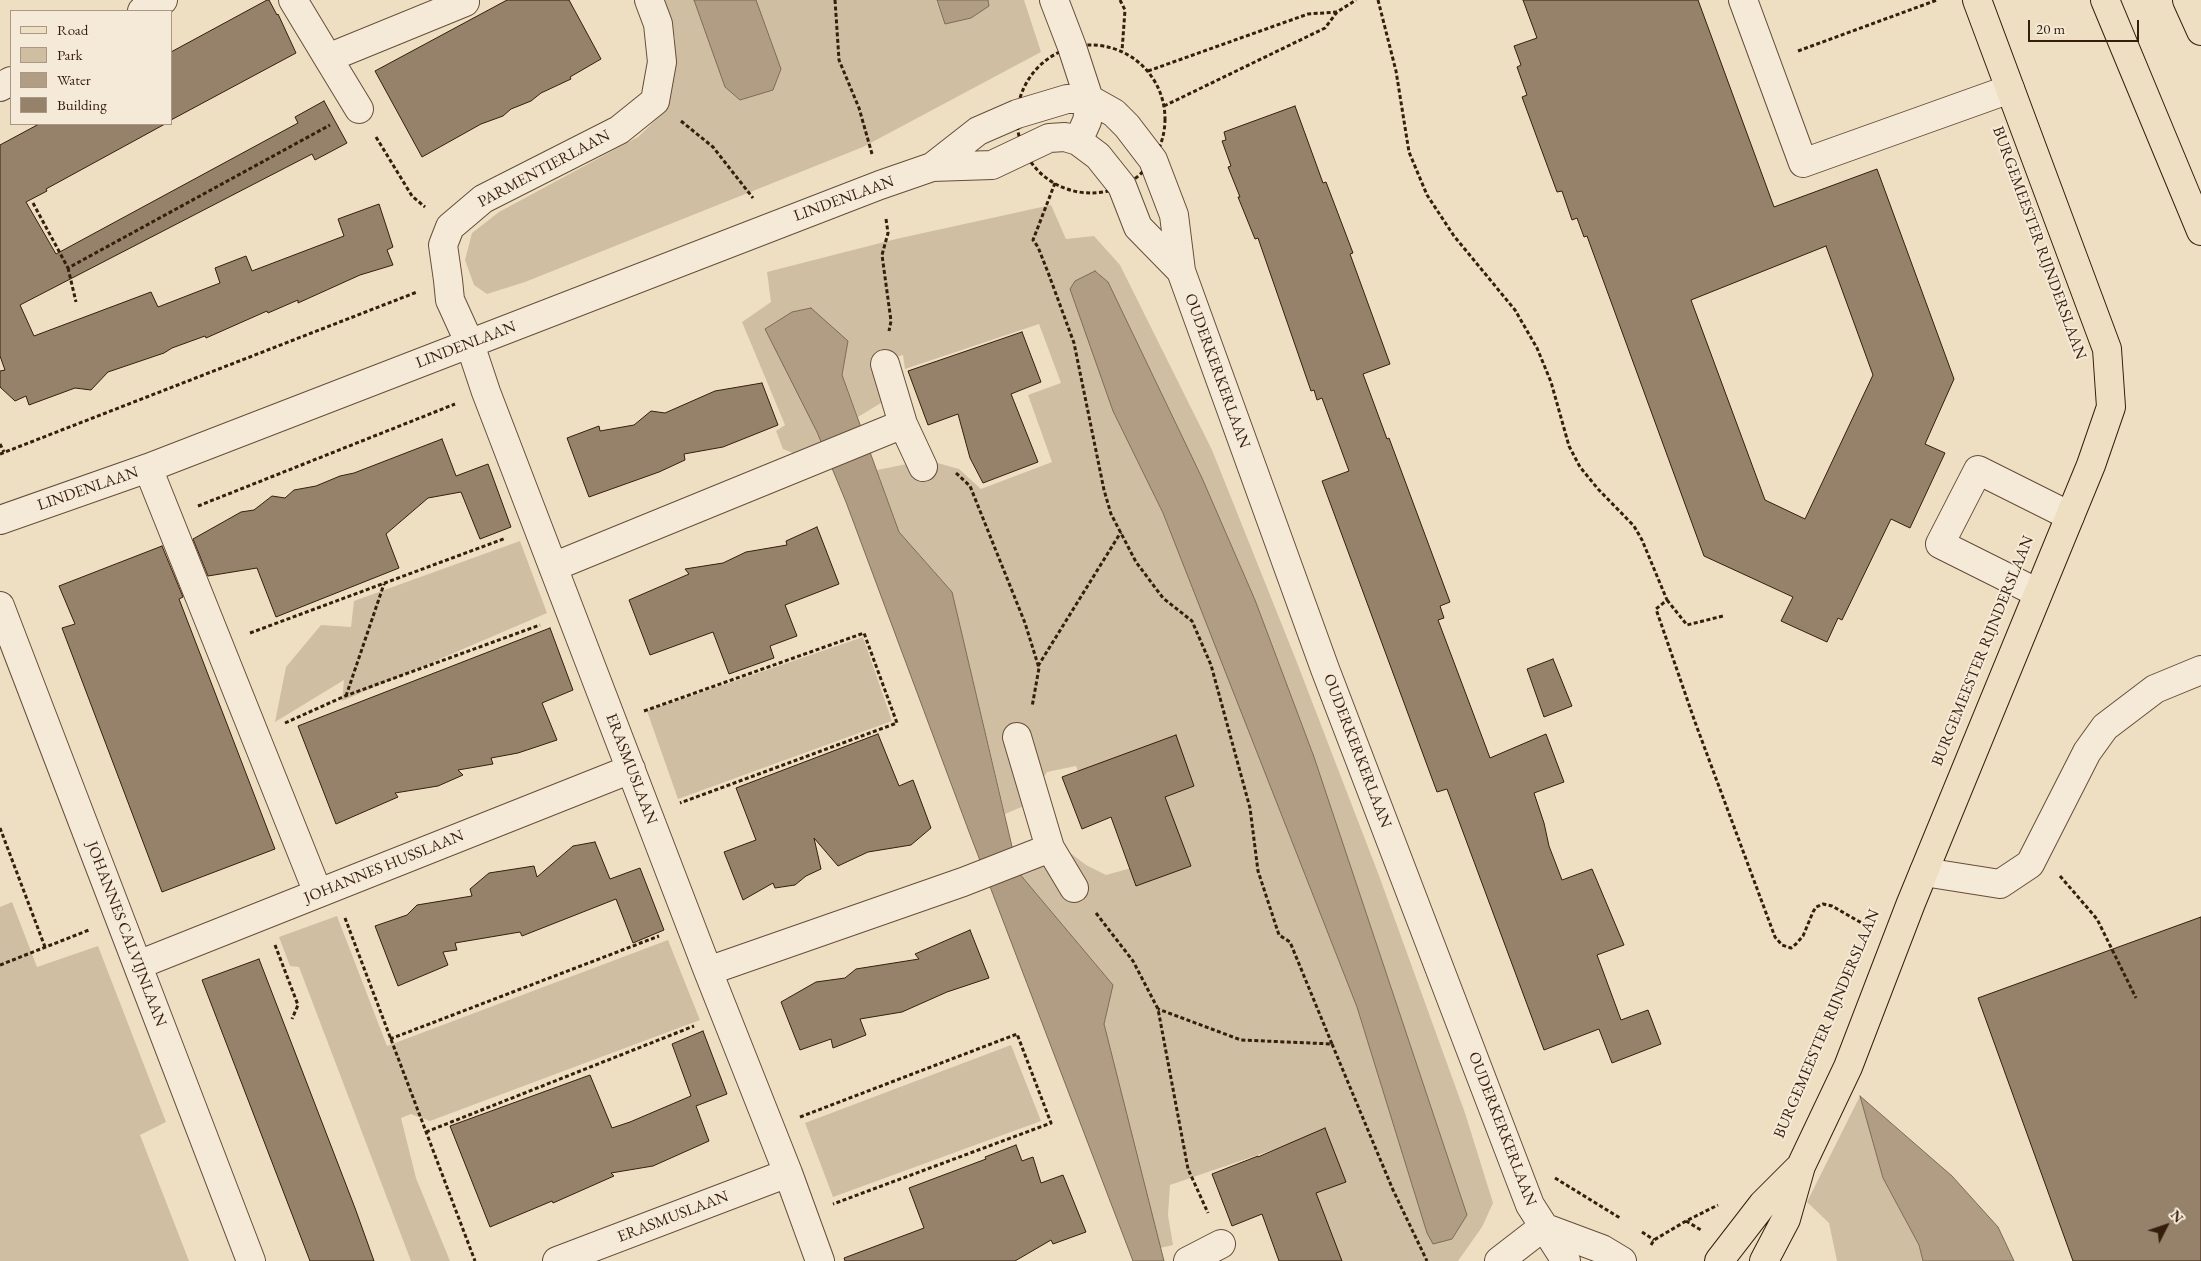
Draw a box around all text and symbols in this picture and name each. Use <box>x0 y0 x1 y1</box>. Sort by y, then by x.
legend <box>10 10 172 125</box>
scale bar <box>2031 10 2142 42</box>
text: 20 m <box>2036 19 2065 38</box>
text: Road <box>57 20 88 39</box>
text: Park <box>57 45 83 64</box>
text: Water <box>57 70 91 89</box>
text: Building <box>57 95 107 114</box>
street label: BURGEMEESTER RIJNDERSLAAN <box>1988 124 2090 362</box>
street label: PARMENTIERLAAN <box>475 126 613 212</box>
street label: LINDENLAAN <box>791 172 897 226</box>
street label: OUDERKERKERLAAN <box>1180 291 1254 451</box>
street label: LINDENLAAN <box>413 317 519 373</box>
street label: LINDENLAAN <box>35 463 141 515</box>
street label: BURGEMEESTER RIJNDERSLAAN <box>1928 533 2038 769</box>
street label: OUDERKERKERLAAN <box>1319 671 1395 831</box>
street label: ERASMUSLAAN <box>601 711 661 827</box>
street label: JOHANNES HUSSLAAN <box>301 826 467 908</box>
street label: JOHANNES CALVIJNLAAN <box>82 839 170 1029</box>
street label: BURGEMEESTER RIJNDERSLAAN <box>1770 907 1884 1141</box>
street label: OUDERKERKERLAAN <box>1464 1049 1540 1209</box>
street label: ERASMUSLAAN <box>615 1187 731 1247</box>
north arrow <box>2141 1201 2191 1251</box>
text: N <box>2167 1206 2188 1226</box>

